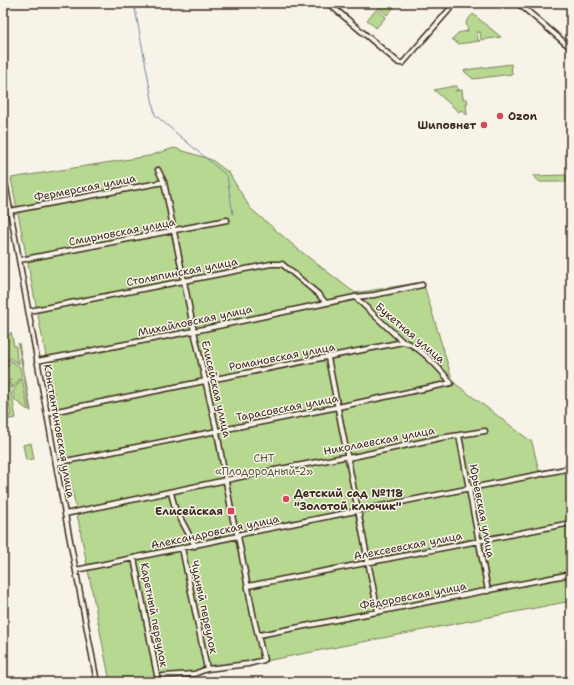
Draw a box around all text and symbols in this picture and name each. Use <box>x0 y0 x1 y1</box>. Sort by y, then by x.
place label: Ozon <box>508 109 538 124</box>
marker: Ozon <box>495 111 505 121</box>
place label: Шиповнет <box>418 118 476 133</box>
marker: Шиповнет <box>479 120 489 130</box>
street label: Фермерская улица <box>33 171 137 205</box>
street label: Смирновская улица <box>67 214 177 250</box>
street label: Столыпинская улица <box>125 254 239 290</box>
street label: Букетная улица <box>372 299 448 367</box>
street label: Михайловская улица <box>136 301 254 340</box>
street label: Елисейская улица <box>198 339 235 439</box>
street label: Романовская улица <box>228 339 337 375</box>
street label: Константиновская улица <box>40 363 78 499</box>
street label: Тарасовская улица <box>235 391 340 425</box>
street label: Николаевская улица <box>322 423 436 459</box>
park label: СНТ «Плодородный-2» <box>215 451 313 479</box>
street label: Юрьевская улица <box>466 463 498 559</box>
place label: Детский сад №118 "Золотой ключик" <box>294 486 403 514</box>
marker: Детский сад №118 "Золотой ключик" <box>281 494 291 504</box>
place label: Елисейская <box>155 504 223 519</box>
marker: Елисейская <box>226 506 236 516</box>
street label: Александровская улица <box>149 511 281 553</box>
street label: Алексеевская улица <box>352 528 464 564</box>
street label: Чудный переулок <box>187 559 221 655</box>
street label: Каретный переулок <box>136 561 172 669</box>
street label: Фёдоровская улица <box>358 578 468 614</box>

